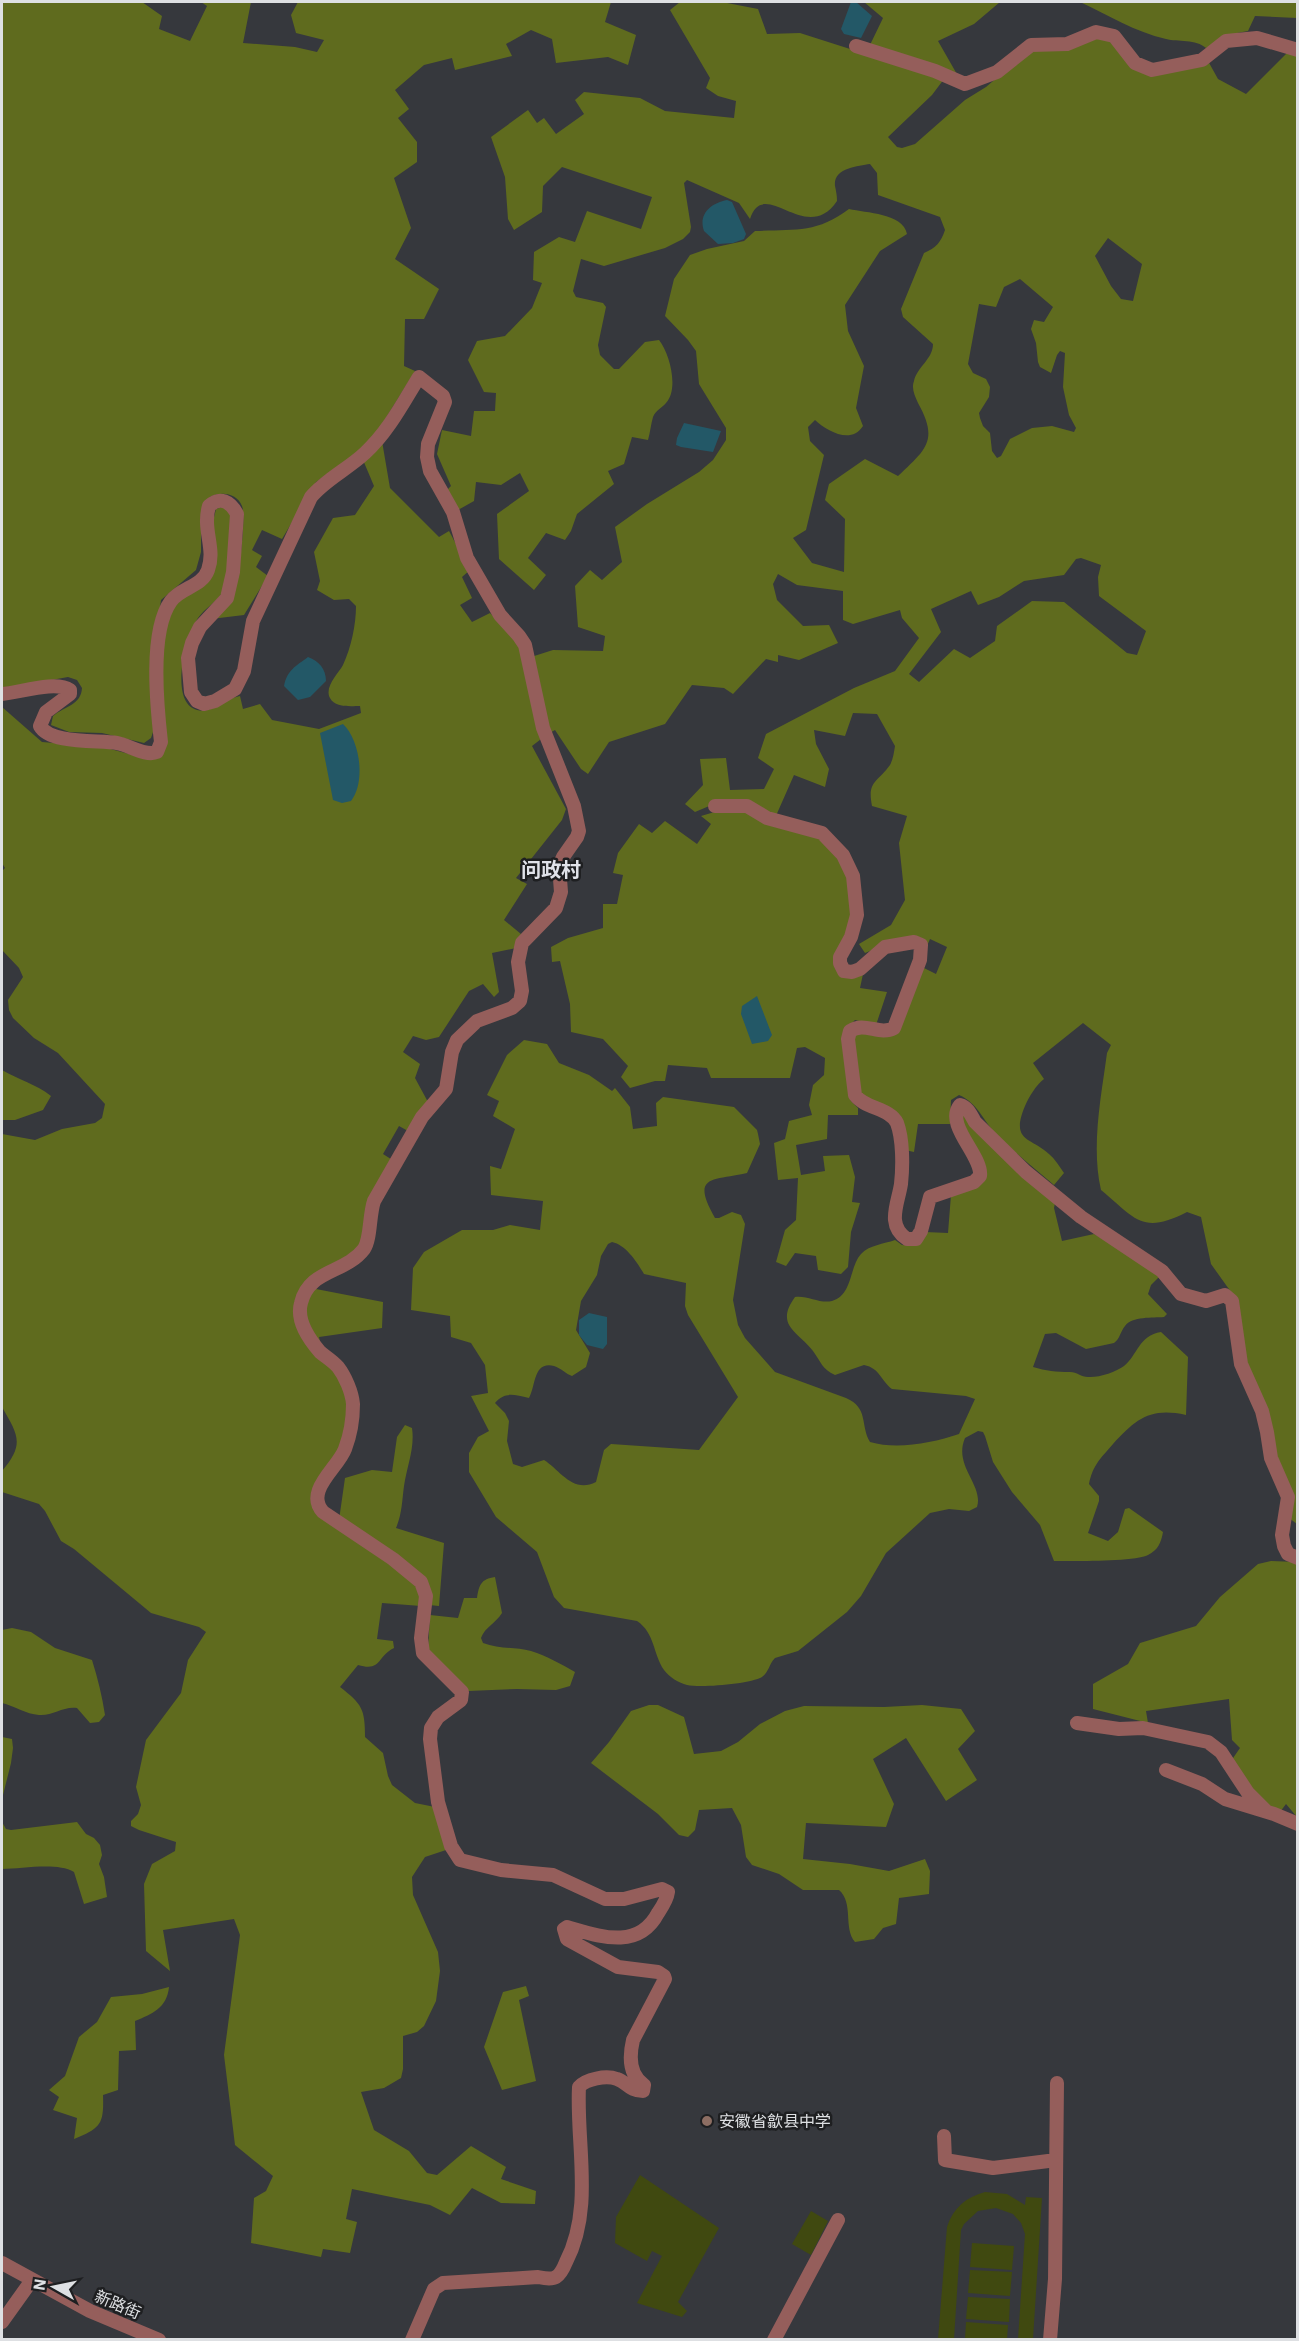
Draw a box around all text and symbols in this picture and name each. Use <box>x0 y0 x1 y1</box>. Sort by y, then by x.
district label: 问政村 <box>521 856 581 883</box>
place label: 安徽省歙县中学 <box>719 2111 831 2131</box>
marker: 安徽省歙县中学 <box>700 2114 714 2128</box>
north arrow <box>24 2257 84 2317</box>
text: N <box>28 2277 50 2292</box>
street label: 新路街 <box>92 2285 144 2323</box>

